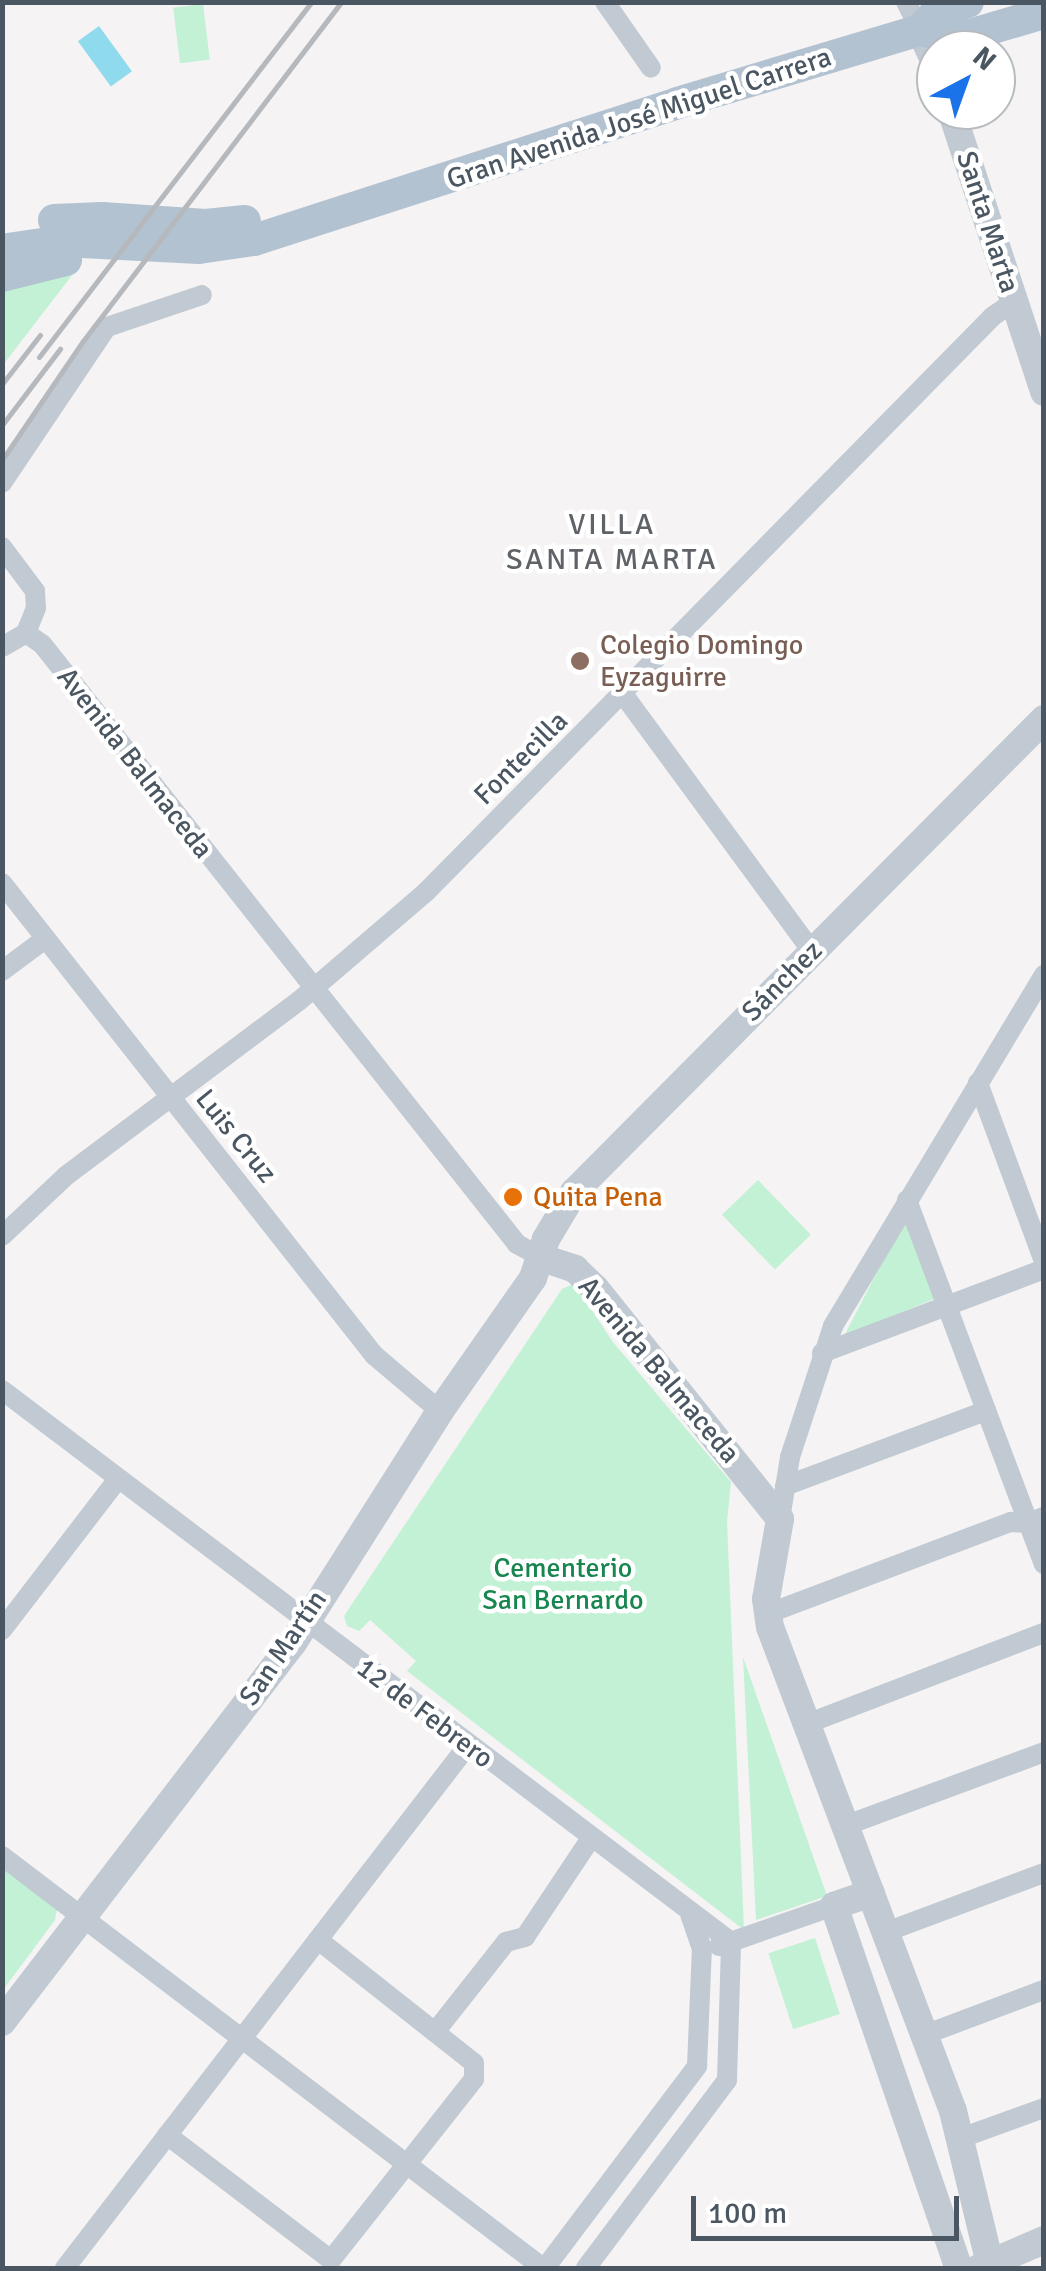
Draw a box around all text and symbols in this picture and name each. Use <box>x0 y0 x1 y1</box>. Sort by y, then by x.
north arrow <box>916 30 1016 130</box>
street label: Gran Avenida José Miguel Carrera <box>443 40 835 196</box>
text: N <box>966 40 1003 78</box>
street label: Santa Marta <box>949 147 1027 297</box>
district label: VILLA SANTA MARTA <box>506 507 718 578</box>
place label: Colegio Domingo Eyzaguirre <box>600 628 803 694</box>
marker: Colegio Domingo Eyzaguirre <box>569 650 591 672</box>
street label: Avenida Balmaceda <box>50 661 220 865</box>
street label: Fontecilla <box>467 704 575 812</box>
street label: Sánchez <box>735 934 829 1028</box>
street label: Luis Cruz <box>188 1083 284 1189</box>
place label: Quita Pena <box>533 1180 663 1214</box>
marker: Quita Pena <box>502 1186 524 1208</box>
street label: Avenida Balmaceda <box>571 1270 747 1470</box>
park label: Cementerio San Bernardo <box>482 1551 644 1617</box>
street label: San Martín <box>232 1584 334 1712</box>
street label: 12 de Febrero <box>350 1651 500 1775</box>
scale bar <box>696 2176 964 2238</box>
text: 100 m <box>708 2195 787 2232</box>

